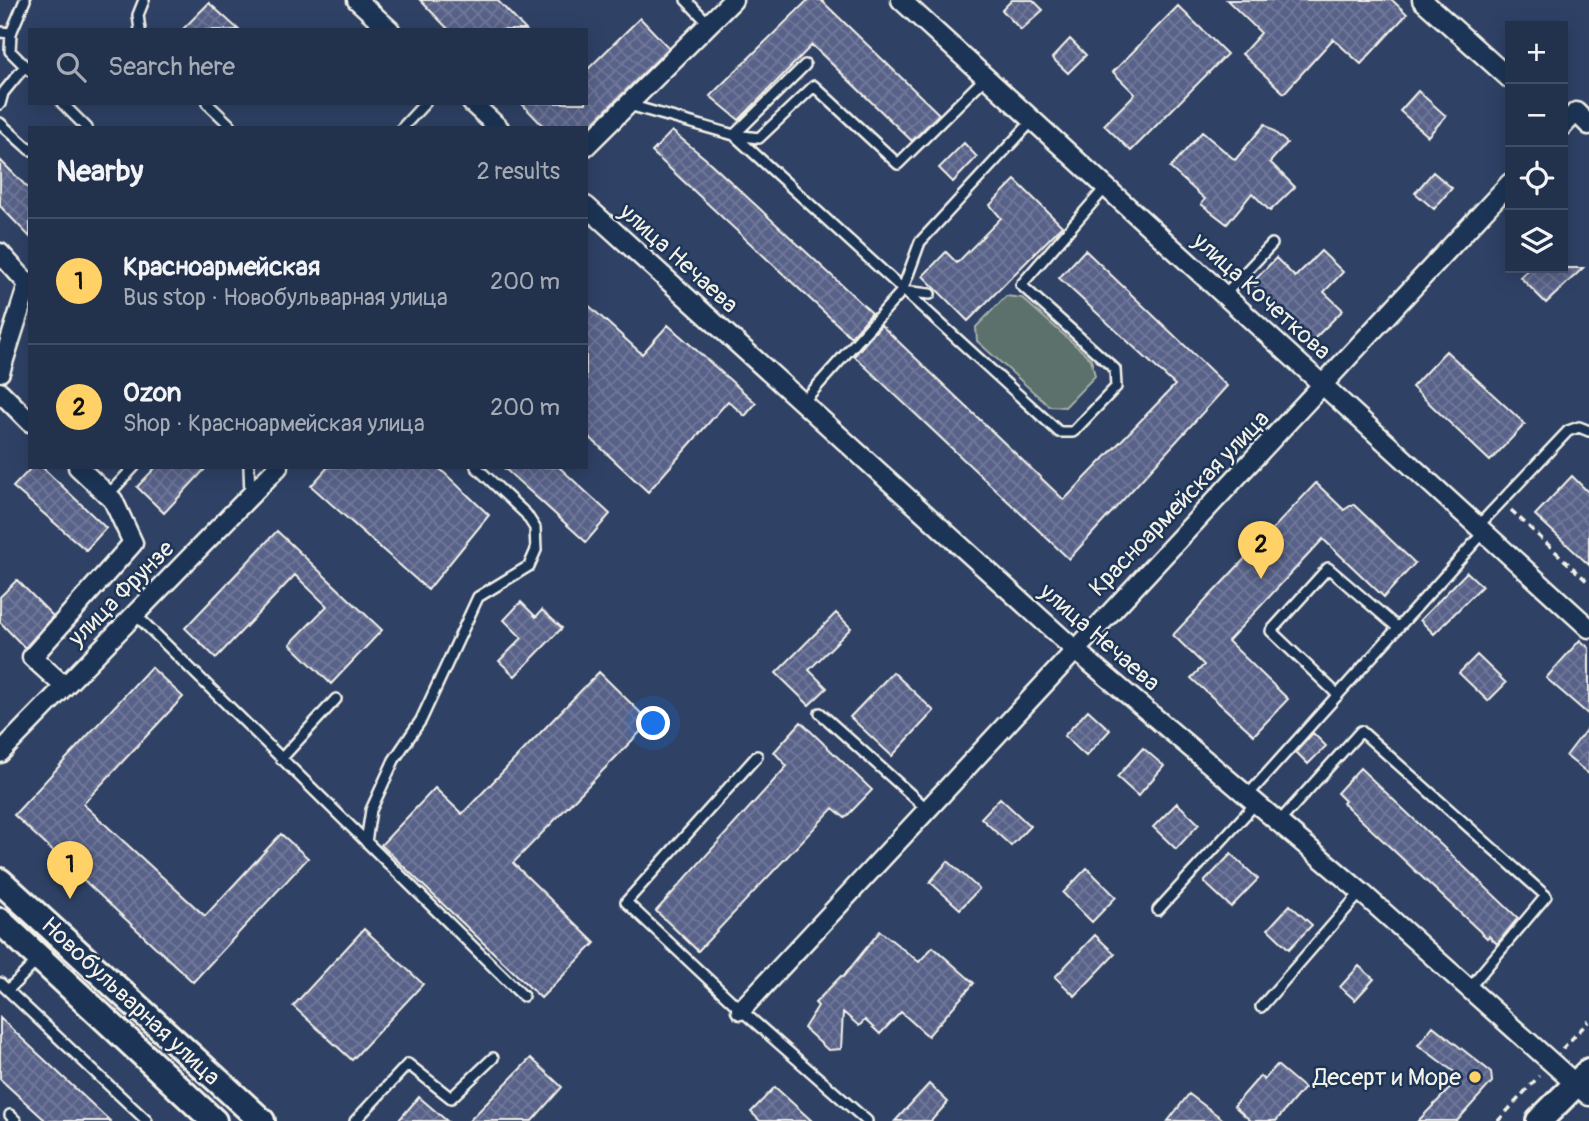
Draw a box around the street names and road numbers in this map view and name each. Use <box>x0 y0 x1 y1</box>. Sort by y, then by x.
street label: улица Нечаева <box>612 197 744 319</box>
street label: улица Кочеткова <box>1186 226 1337 366</box>
street label: Красноармейская улица <box>1083 404 1276 602</box>
street label: улица Фрунзе <box>62 534 181 653</box>
street label: улица Нечаева <box>1033 577 1166 698</box>
street label: Новобульварная улица <box>35 911 226 1092</box>

